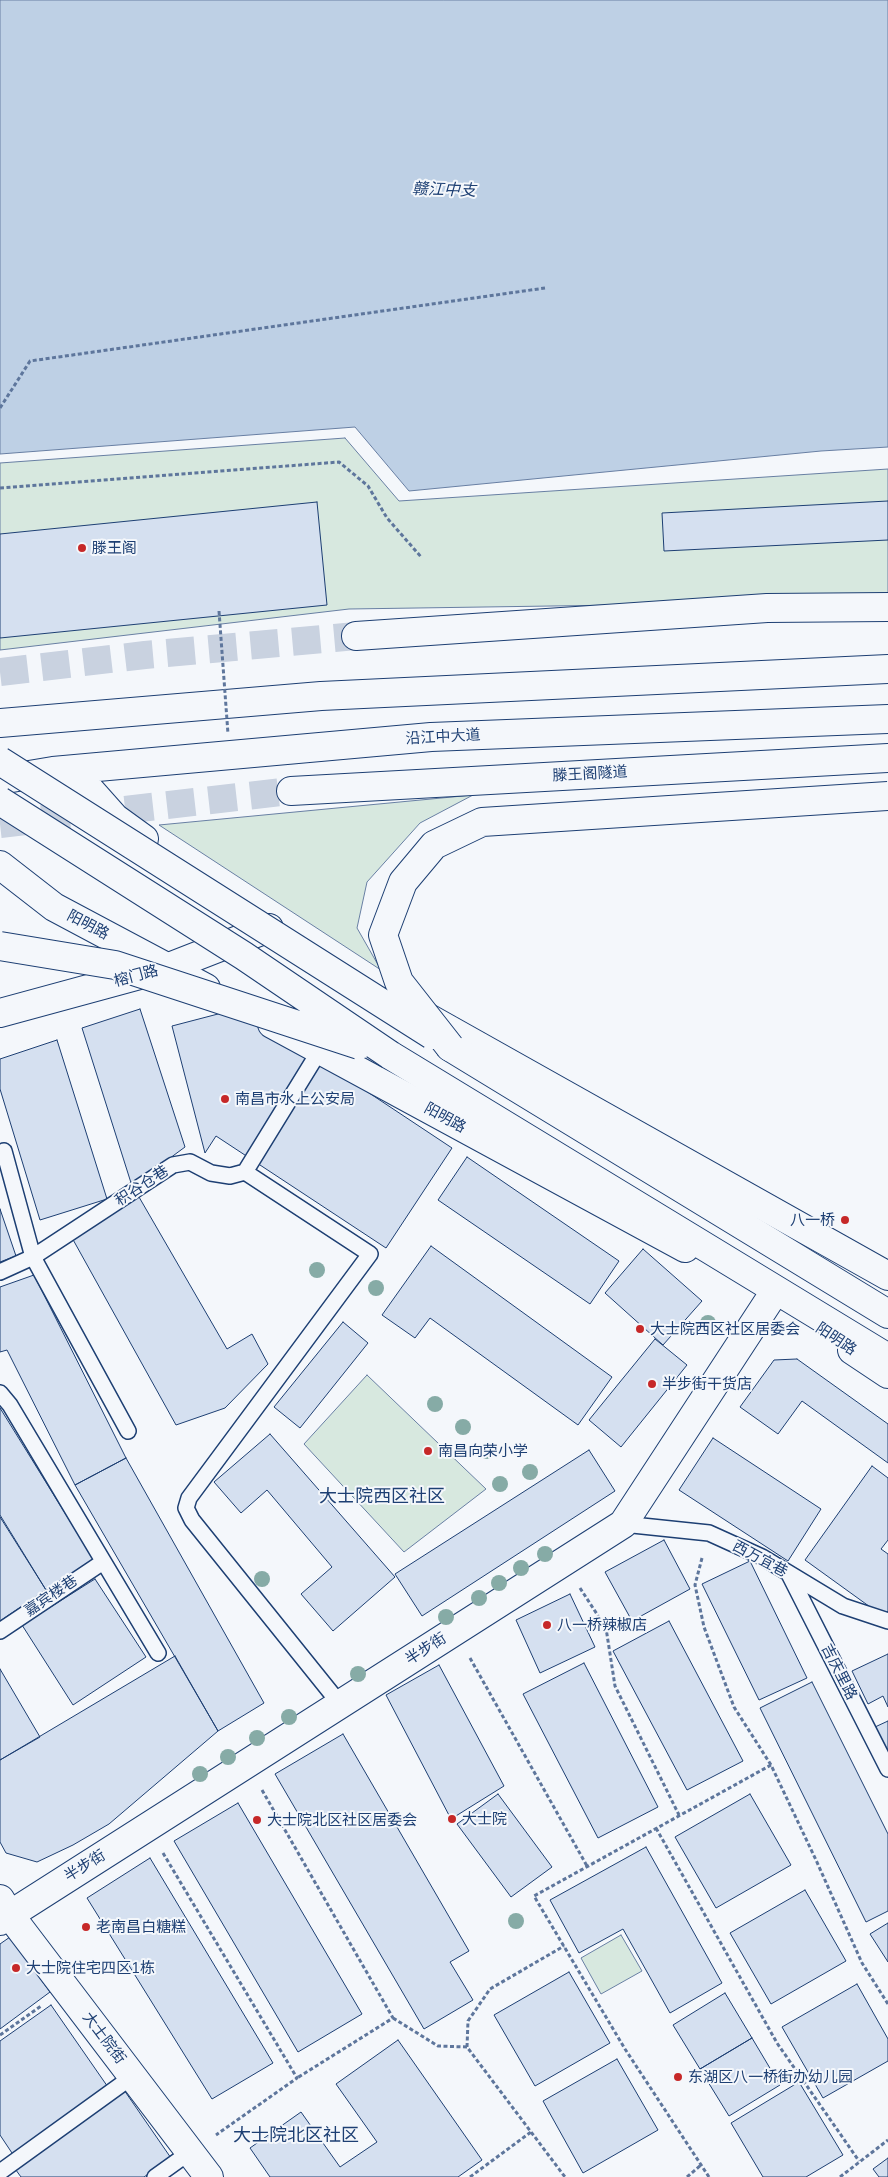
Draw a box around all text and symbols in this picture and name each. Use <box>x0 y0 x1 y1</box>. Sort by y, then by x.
water label: 赣江中支 <box>412 179 476 201</box>
place label: 滕王阁 <box>92 539 137 557</box>
marker: 滕王阁 <box>76 542 88 554</box>
street label: 沿江中大道 <box>405 726 481 748</box>
street label: 滕王阁隧道 <box>552 763 628 785</box>
street label: 阳明路 <box>64 906 112 944</box>
street label: 榕门路 <box>112 961 160 991</box>
place label: 南昌市水上公安局 <box>235 1090 355 1108</box>
marker: 南昌市水上公安局 <box>219 1093 231 1105</box>
street label: 阳明路 <box>421 1099 469 1137</box>
street label: 积谷仓巷 <box>112 1162 172 1210</box>
place label: 八一桥 <box>790 1211 835 1229</box>
marker: 八一桥 <box>839 1214 851 1226</box>
street label: 阳明路 <box>812 1319 860 1359</box>
place label: 大士院西区社区居委会 <box>650 1320 800 1338</box>
marker: 大士院西区社区居委会 <box>634 1323 646 1335</box>
place label: 半步街干货店 <box>662 1375 752 1393</box>
marker: 半步街干货店 <box>646 1378 658 1390</box>
place label: 南昌向荣小学 <box>438 1442 528 1460</box>
marker: 南昌向荣小学 <box>422 1445 434 1457</box>
district label: 大士院西区社区 <box>319 1486 445 1508</box>
street label: 西万宜巷 <box>729 1537 791 1581</box>
street label: 嘉宾楼巷 <box>21 1572 81 1620</box>
place label: 八一桥辣椒店 <box>557 1616 647 1634</box>
marker: 八一桥辣椒店 <box>541 1619 553 1631</box>
street label: 半步街 <box>402 1629 450 1669</box>
street label: 吉庆里路 <box>817 1641 861 1703</box>
place label: 大士院 <box>462 1810 507 1828</box>
place label: 大士院北区社区居委会 <box>267 1811 417 1829</box>
marker: 大士院 <box>446 1813 458 1825</box>
marker: 大士院北区社区居委会 <box>251 1814 263 1826</box>
street label: 半步街 <box>61 1846 109 1886</box>
place label: 老南昌白糖糕 <box>96 1918 186 1936</box>
marker: 老南昌白糖糕 <box>80 1921 92 1933</box>
place label: 大士院住宅四区1栋 <box>26 1959 155 1977</box>
marker: 大士院住宅四区1栋 <box>10 1962 22 1974</box>
street label: 大士院街 <box>79 2009 129 2067</box>
place label: 东湖区八一桥街办幼儿园 <box>688 2068 853 2086</box>
marker: 东湖区八一桥街办幼儿园 <box>672 2071 684 2083</box>
district label: 大士院北区社区 <box>233 2125 359 2147</box>

